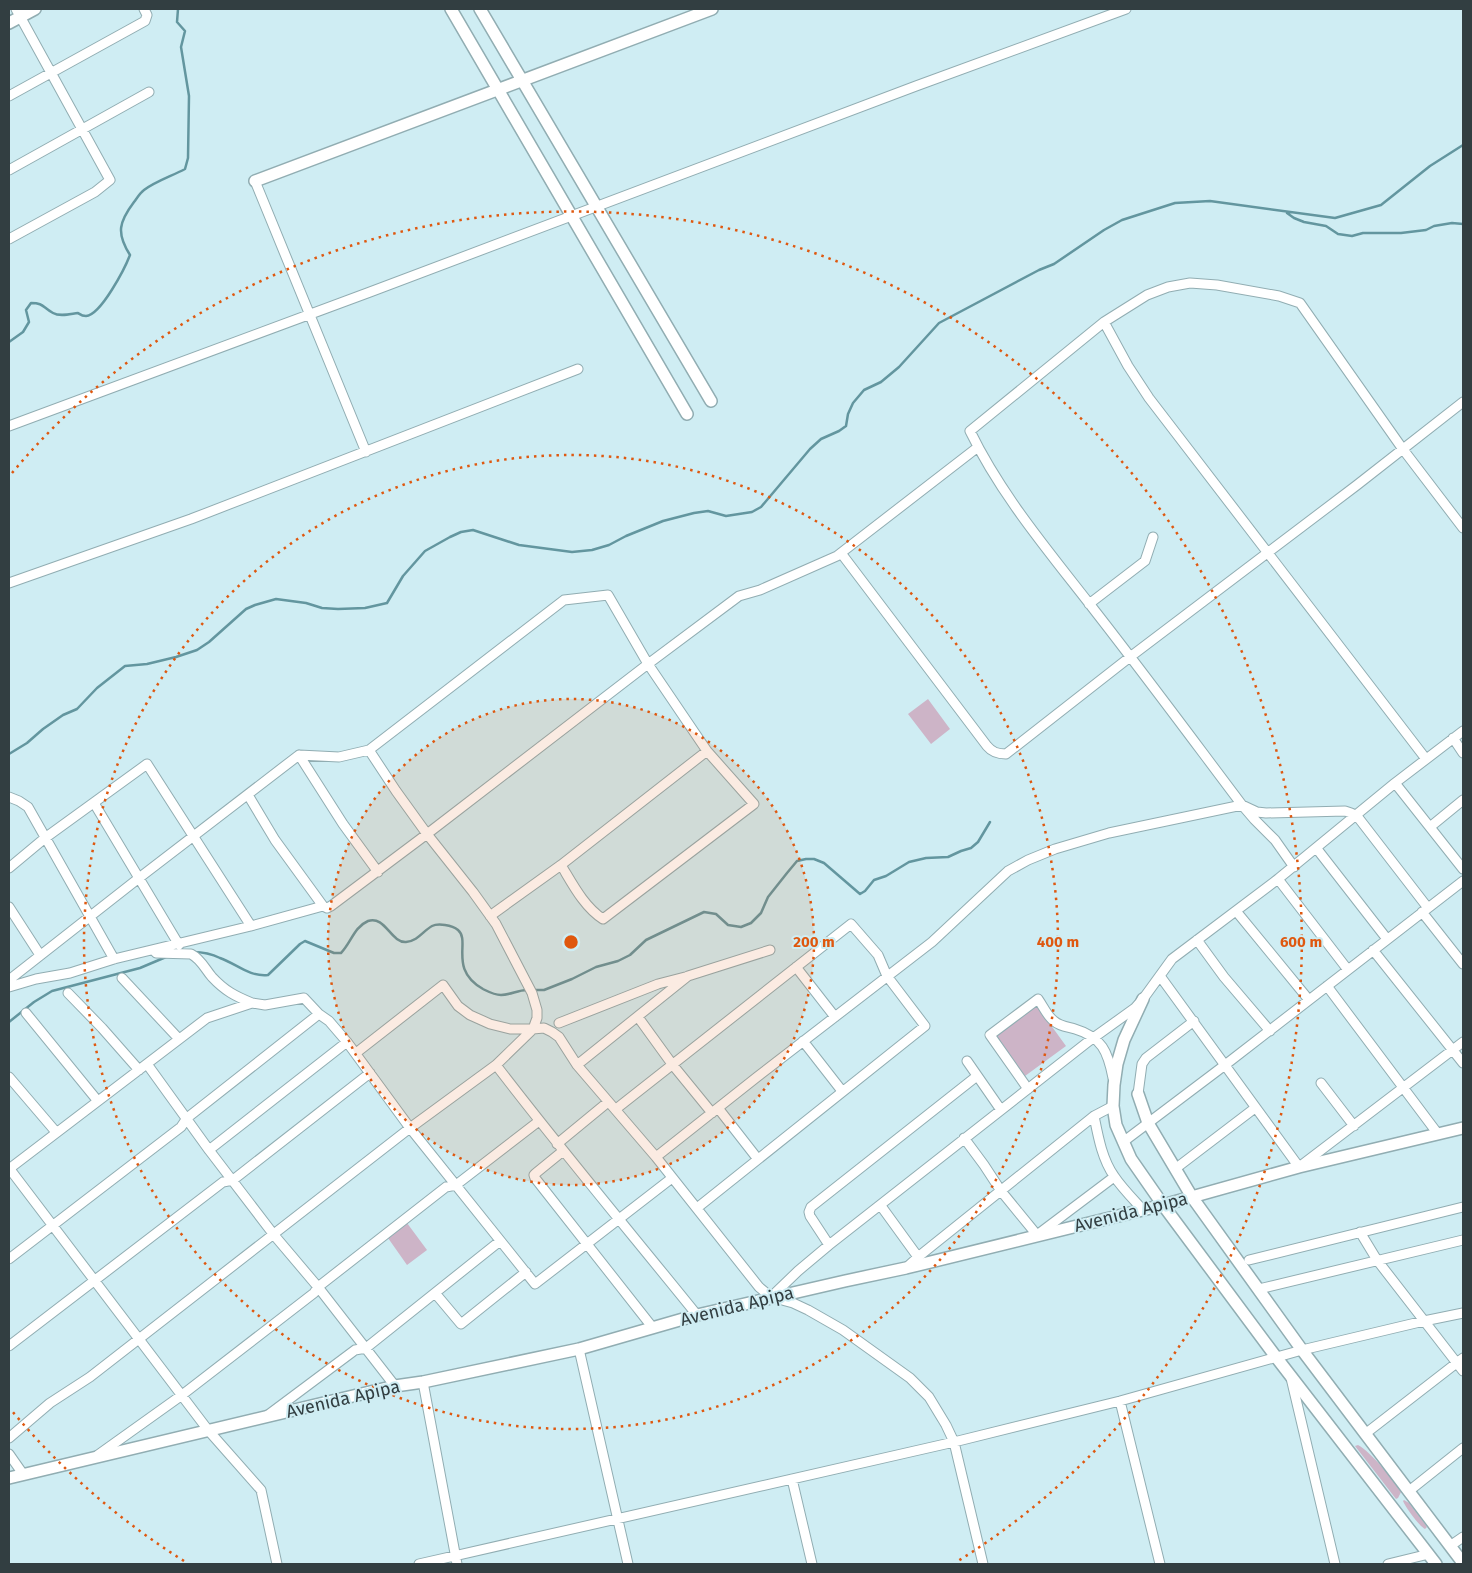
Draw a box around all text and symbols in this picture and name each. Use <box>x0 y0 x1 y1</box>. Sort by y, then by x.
centre of rings <box>562 933 580 951</box>
text: 200 m <box>793 933 835 951</box>
text: 400 m <box>1037 933 1079 951</box>
text: 600 m <box>1280 933 1322 951</box>
street label: Avenida Apipa <box>1072 1187 1190 1237</box>
street label: Avenida Apipa <box>678 1281 796 1331</box>
street label: Avenida Apipa <box>284 1375 402 1423</box>

